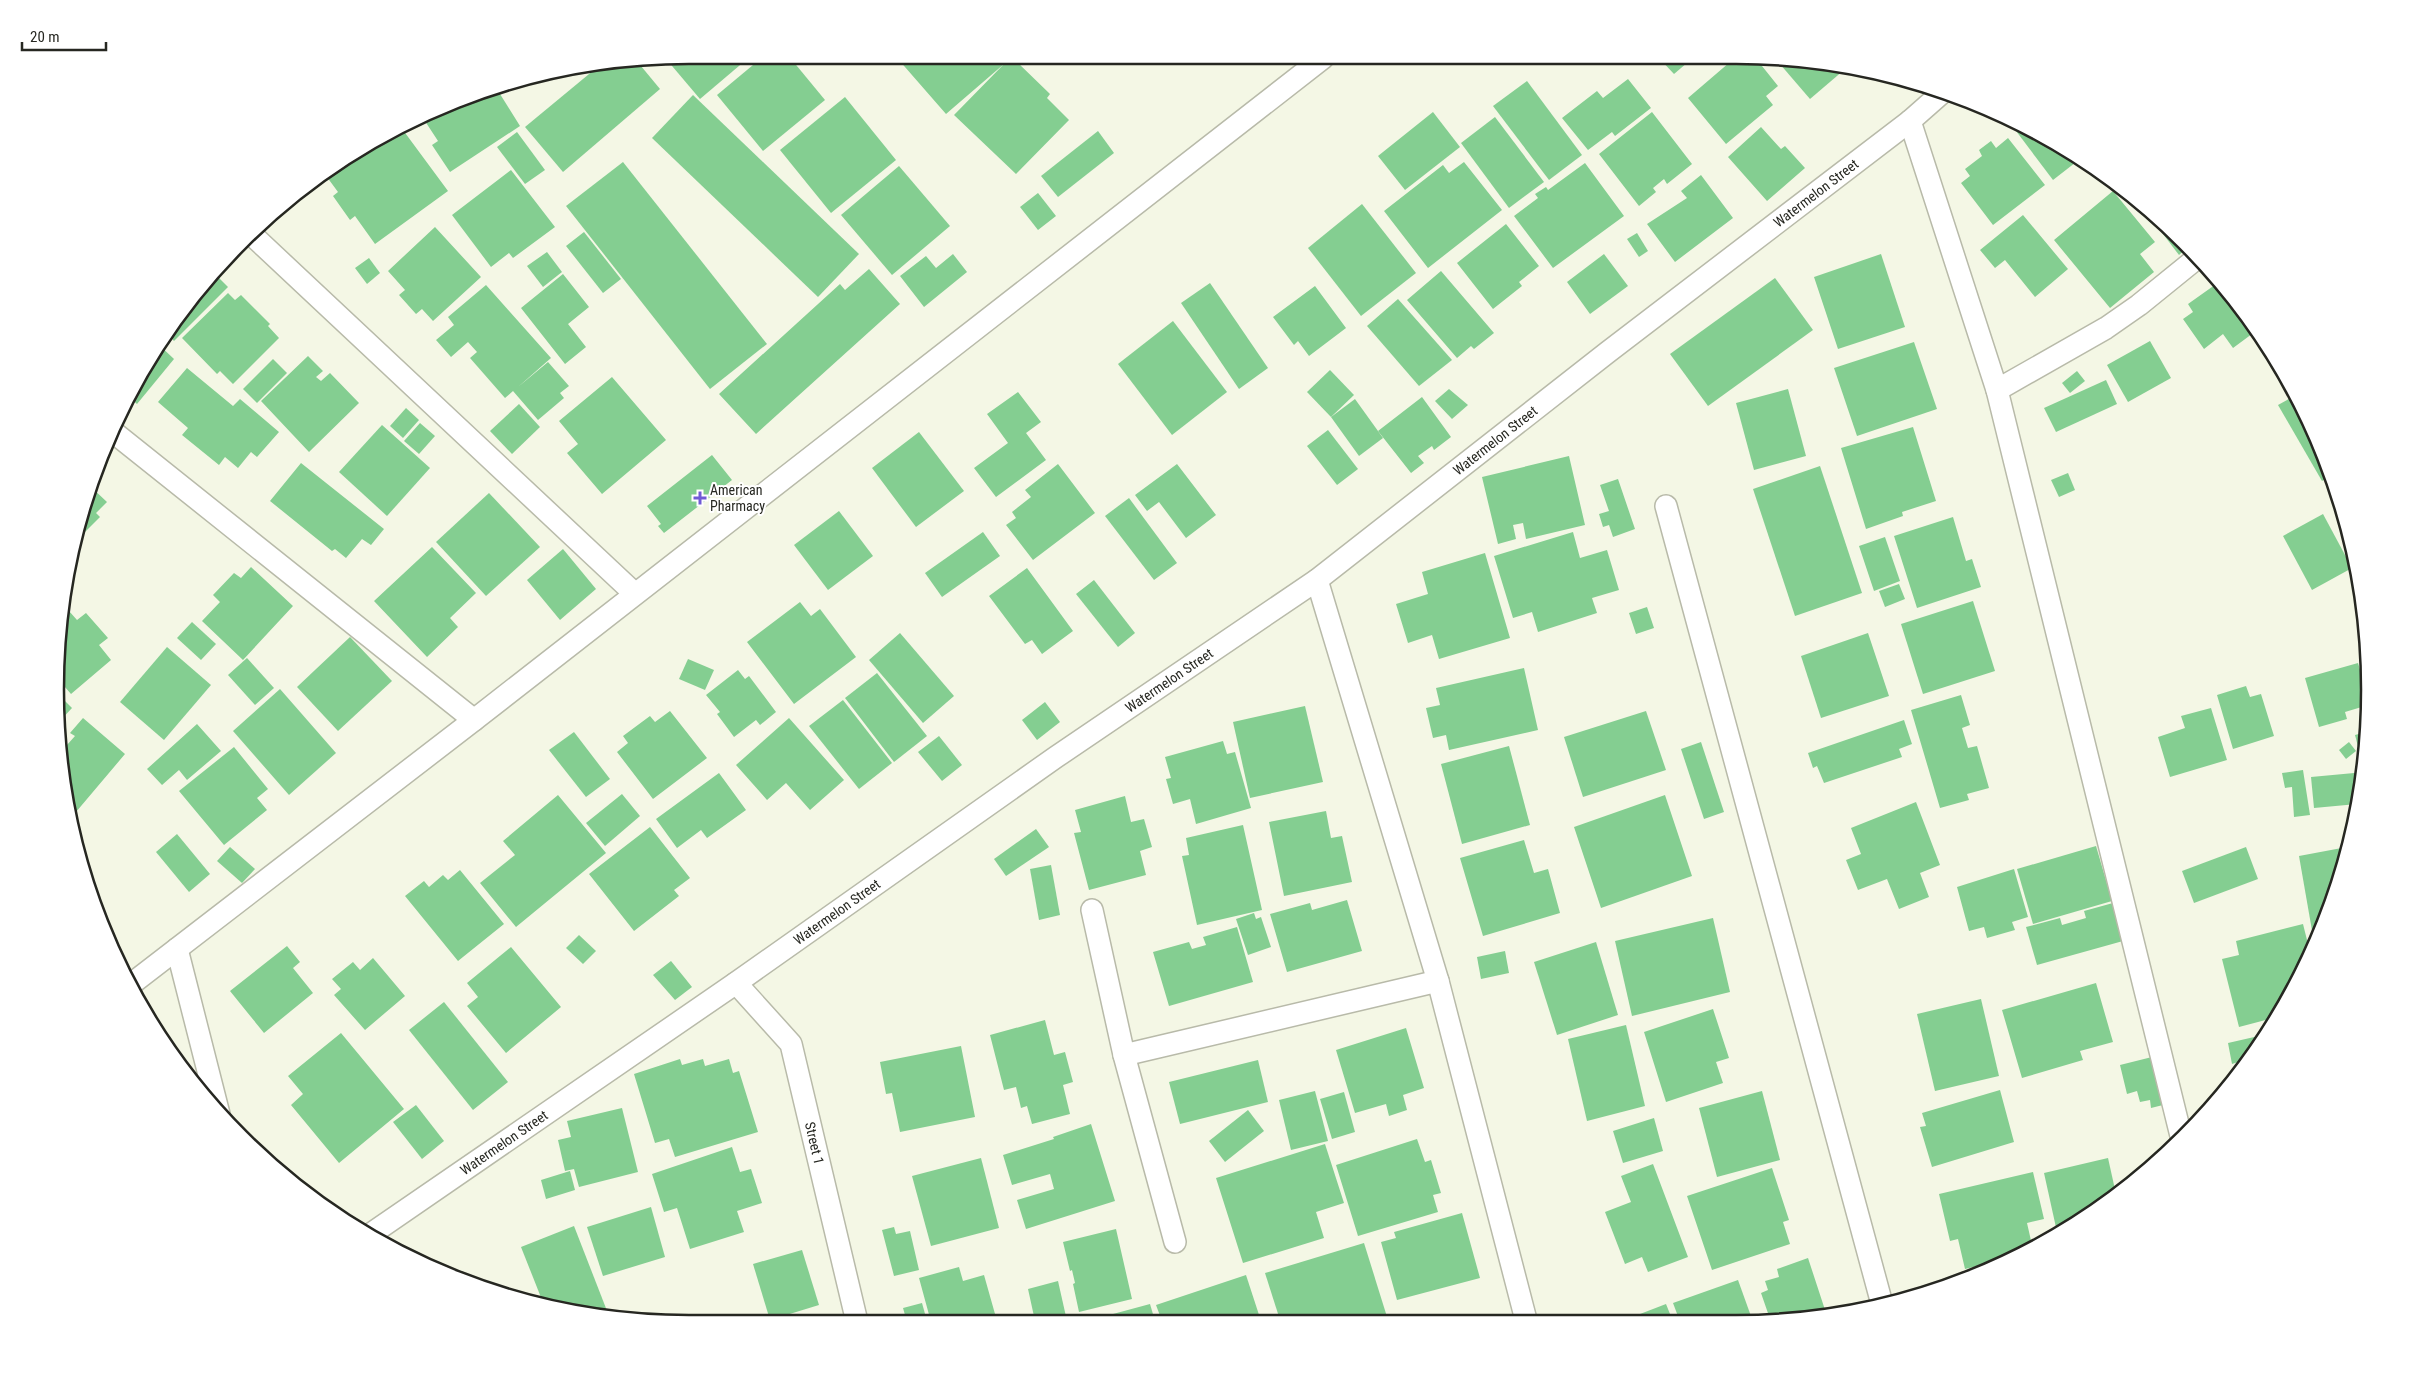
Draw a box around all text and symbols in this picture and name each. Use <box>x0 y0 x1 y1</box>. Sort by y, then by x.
scale bar <box>22 20 106 52</box>
text: 20 m <box>30 28 60 46</box>
street label: Watermelon Street <box>1770 156 1861 231</box>
street label: Watermelon Street <box>1450 403 1540 478</box>
place label: American Pharmacy <box>710 482 765 514</box>
marker: American Pharmacy <box>694 492 706 504</box>
street label: Watermelon Street <box>1122 645 1216 716</box>
street label: Watermelon Street <box>790 876 883 948</box>
street label: Watermelon Street <box>457 1107 551 1178</box>
street label: Street 1 <box>802 1120 827 1166</box>

